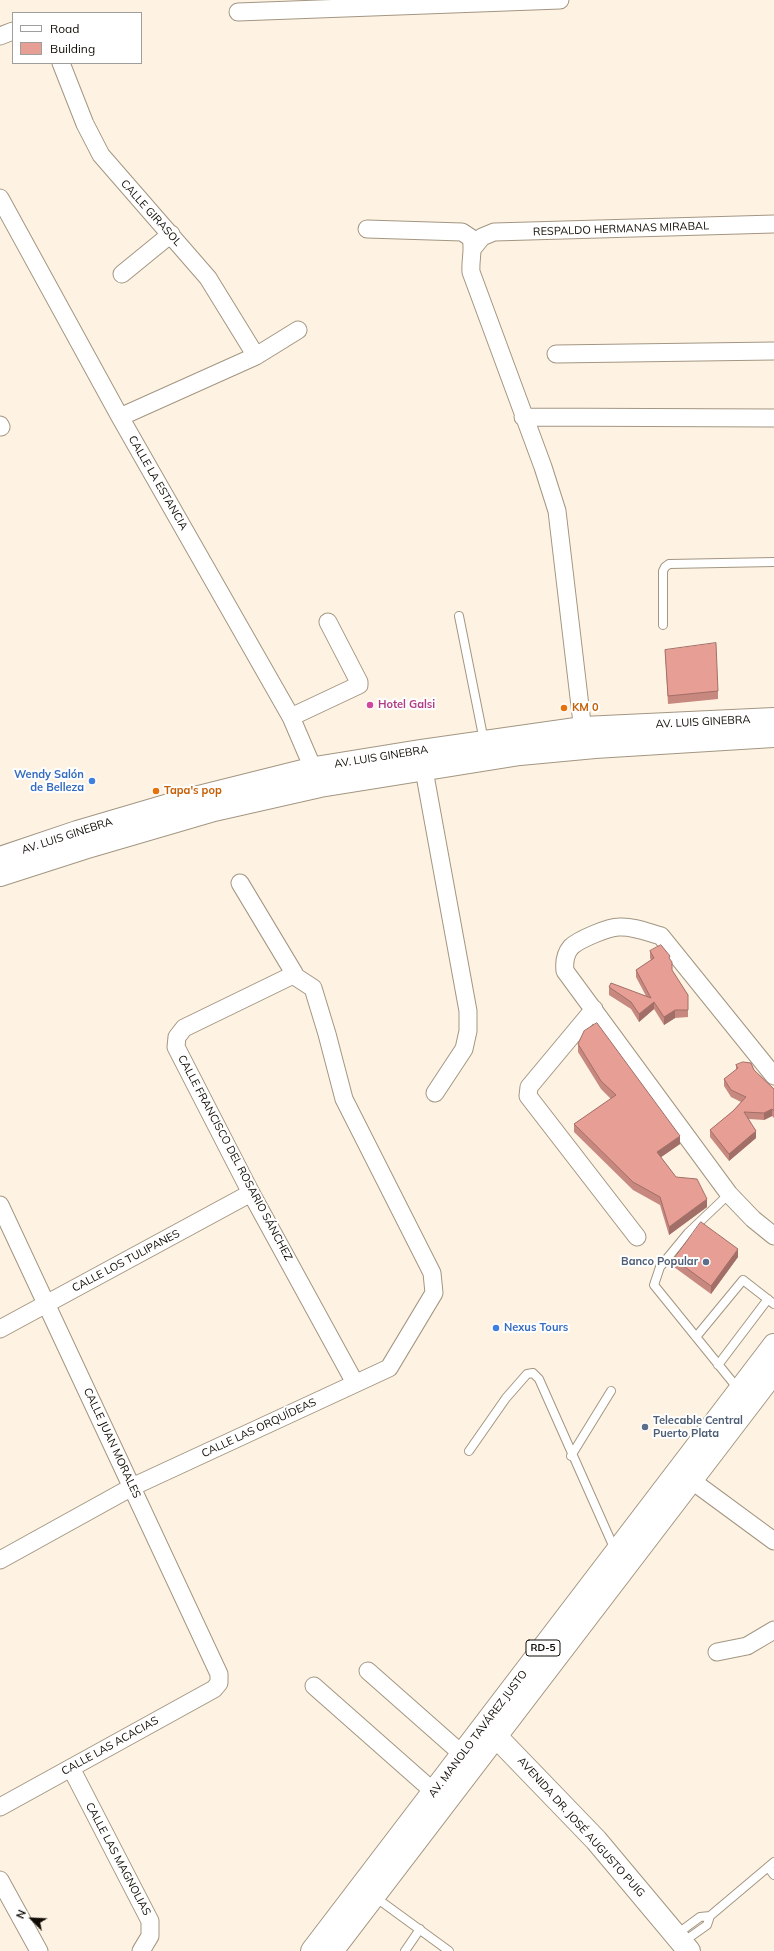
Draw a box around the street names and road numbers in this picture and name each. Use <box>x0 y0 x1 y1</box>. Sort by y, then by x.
street label: CALLE GIRASOL <box>118 177 184 249</box>
street label: RESPALDO HERMANAS MIRABAL <box>533 219 709 239</box>
street label: CALLE LA ESTANCIA <box>126 433 190 533</box>
street label: AV. LUIS GINEBRA <box>655 713 751 731</box>
street label: AV. LUIS GINEBRA <box>333 743 429 771</box>
street label: AV. LUIS GINEBRA <box>20 815 114 857</box>
street label: CALLE FRANCISCO DEL ROSARIO SÁNCHEZ <box>175 1053 295 1263</box>
street label: CALLE LOS TULIPANES <box>70 1227 182 1295</box>
street label: CALLE JUAN MORALES <box>81 1386 143 1500</box>
street label: CALLE LAS ORQUÍDEAS <box>200 1396 318 1460</box>
road number: RD-5 <box>526 1640 560 1656</box>
street label: AV. MANOLO TAVÁREZ JUSTO <box>426 1668 530 1800</box>
street label: CALLE LAS ACACIAS <box>59 1714 161 1778</box>
street label: AVENIDA DR. JOSÉ AUGUSTO PUIG <box>515 1754 647 1900</box>
street label: CALLE LAS MAGNOLIAS <box>83 1800 153 1918</box>

